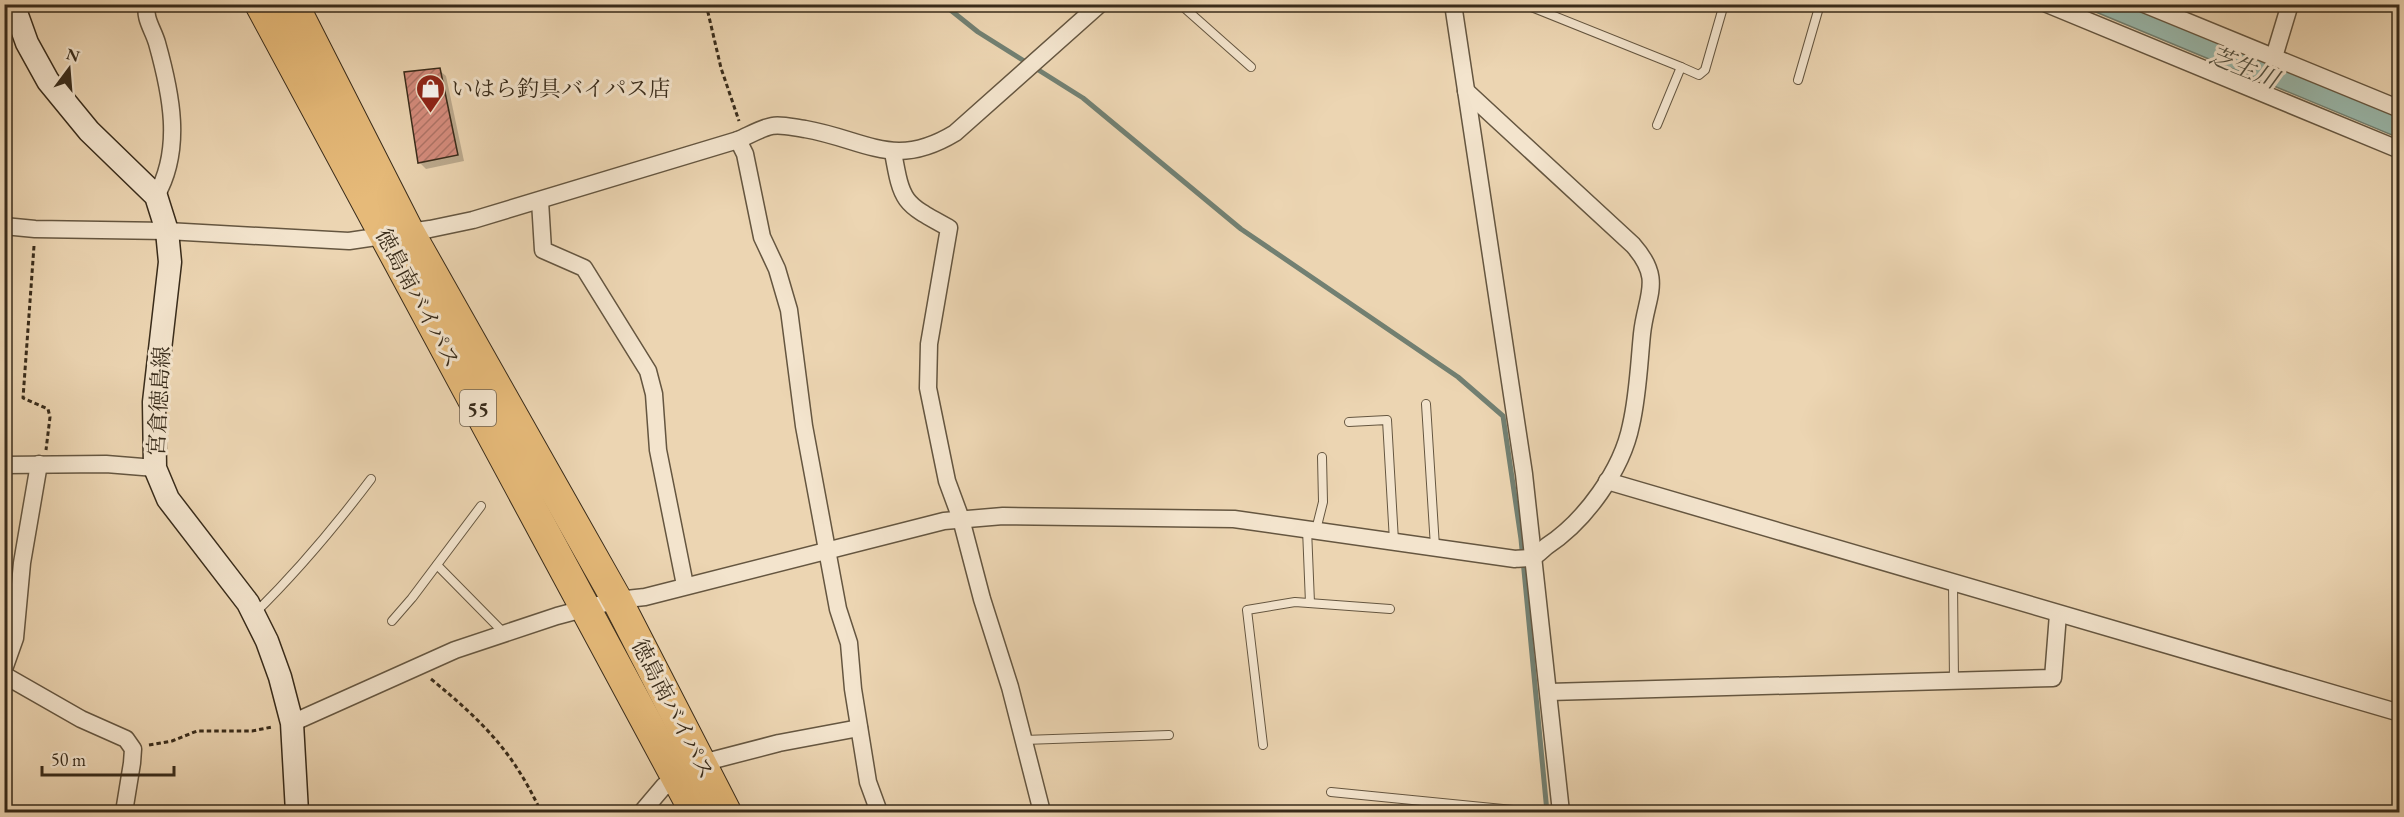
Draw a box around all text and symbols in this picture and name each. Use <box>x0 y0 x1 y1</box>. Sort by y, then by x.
north arrow <box>39 39 99 99</box>
water label: 芝生川 <box>2205 39 2286 96</box>
text: N <box>64 43 82 67</box>
shop icon: いはら釣具バイパス店 <box>414 72 446 114</box>
place label: いはら釣具バイパス店 <box>451 74 671 103</box>
street label: 徳島南バイパス <box>369 223 467 373</box>
street label: 宮倉徳島線 <box>142 345 176 457</box>
road number: 55 <box>460 390 496 426</box>
street label: 徳島南バイパス <box>625 634 721 784</box>
scale bar <box>42 739 174 777</box>
text: 50 m <box>51 748 86 771</box>

